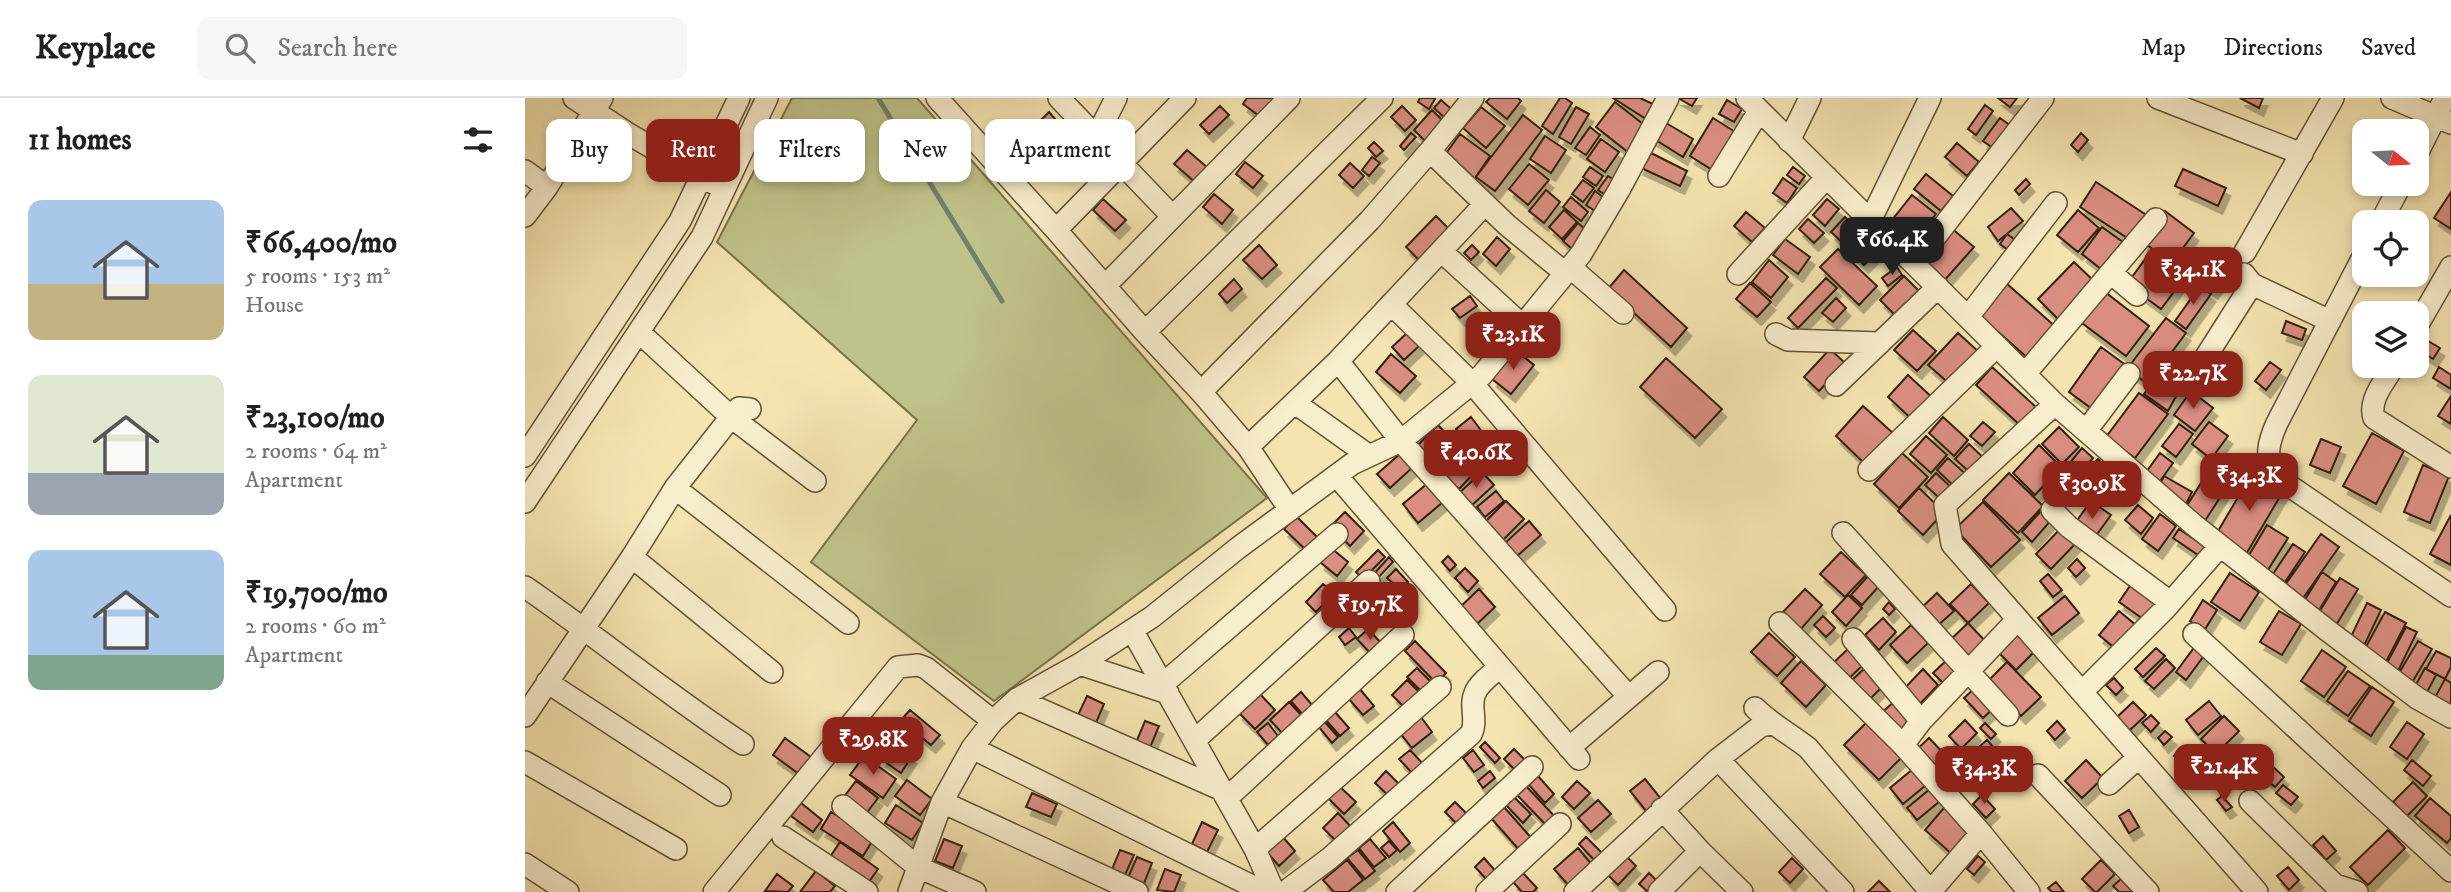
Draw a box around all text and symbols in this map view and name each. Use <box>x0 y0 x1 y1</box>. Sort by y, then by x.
search box <box>197 17 687 80</box>
text: Keyplace <box>35 28 155 69</box>
icon: search <box>221 29 259 67</box>
text: Search here <box>277 32 398 65</box>
text: Map <box>2141 33 2186 63</box>
text: Directions <box>2224 33 2323 63</box>
text: Saved <box>2361 33 2416 63</box>
chip: Buy <box>546 119 632 182</box>
chip: Rent <box>646 119 740 182</box>
chip: Filters <box>754 119 865 182</box>
chip: New <box>879 119 971 182</box>
chip: Apartment <box>985 119 1135 182</box>
north arrow <box>2352 119 2429 196</box>
map controls <box>2352 119 2429 378</box>
icon: filters <box>459 121 497 159</box>
text: 11 homes <box>28 122 132 159</box>
button: locate <box>2352 210 2429 287</box>
pin: ₹66.4K <box>1835 218 1949 277</box>
text: ₹66,400/mo <box>245 225 397 262</box>
text: ₹66.4K <box>1856 225 1928 254</box>
icon: home <box>84 228 168 312</box>
pin: ₹34.1K <box>2136 248 2250 307</box>
text: ₹34.1K <box>2160 255 2226 284</box>
text: 5 rooms · 153 m² <box>245 262 390 291</box>
text: House <box>245 291 303 320</box>
button: layers <box>2352 301 2429 378</box>
pin: ₹23.1K <box>1456 313 1570 372</box>
text: ₹23.1K <box>1481 320 1545 349</box>
pin: ₹22.7K <box>2136 352 2250 411</box>
text: ₹22.7K <box>2159 359 2227 388</box>
text: ₹23,100/mo <box>245 400 385 437</box>
icon: home <box>84 403 168 487</box>
pin: ₹40.6K <box>1419 430 1533 490</box>
text: 2 rooms · 64 m² <box>245 437 387 466</box>
text: ₹40.6K <box>1440 438 1512 467</box>
pin: ₹34.3K <box>2192 454 2306 513</box>
text: ₹34.3K <box>2216 461 2282 490</box>
pin: ₹30.9K <box>2035 462 2149 521</box>
text: Apartment <box>245 466 343 495</box>
text: ₹30.9K <box>2058 469 2126 498</box>
text: ₹19,700/mo <box>245 575 388 612</box>
icon: home <box>84 578 168 662</box>
pin: ₹19.7K <box>1313 582 1427 642</box>
text: ₹19.7K <box>1337 590 1403 619</box>
text: 2 rooms · 60 m² <box>245 612 386 641</box>
text: Apartment <box>245 641 343 670</box>
pin: ₹29.8K <box>816 718 930 777</box>
text: ₹29.8K <box>838 725 908 754</box>
pin: ₹21.4K <box>2167 744 2281 804</box>
pin: ₹34.3K <box>1927 746 2041 806</box>
text: ₹21.4K <box>2190 752 2258 781</box>
text: ₹34.3K <box>1951 754 2017 783</box>

